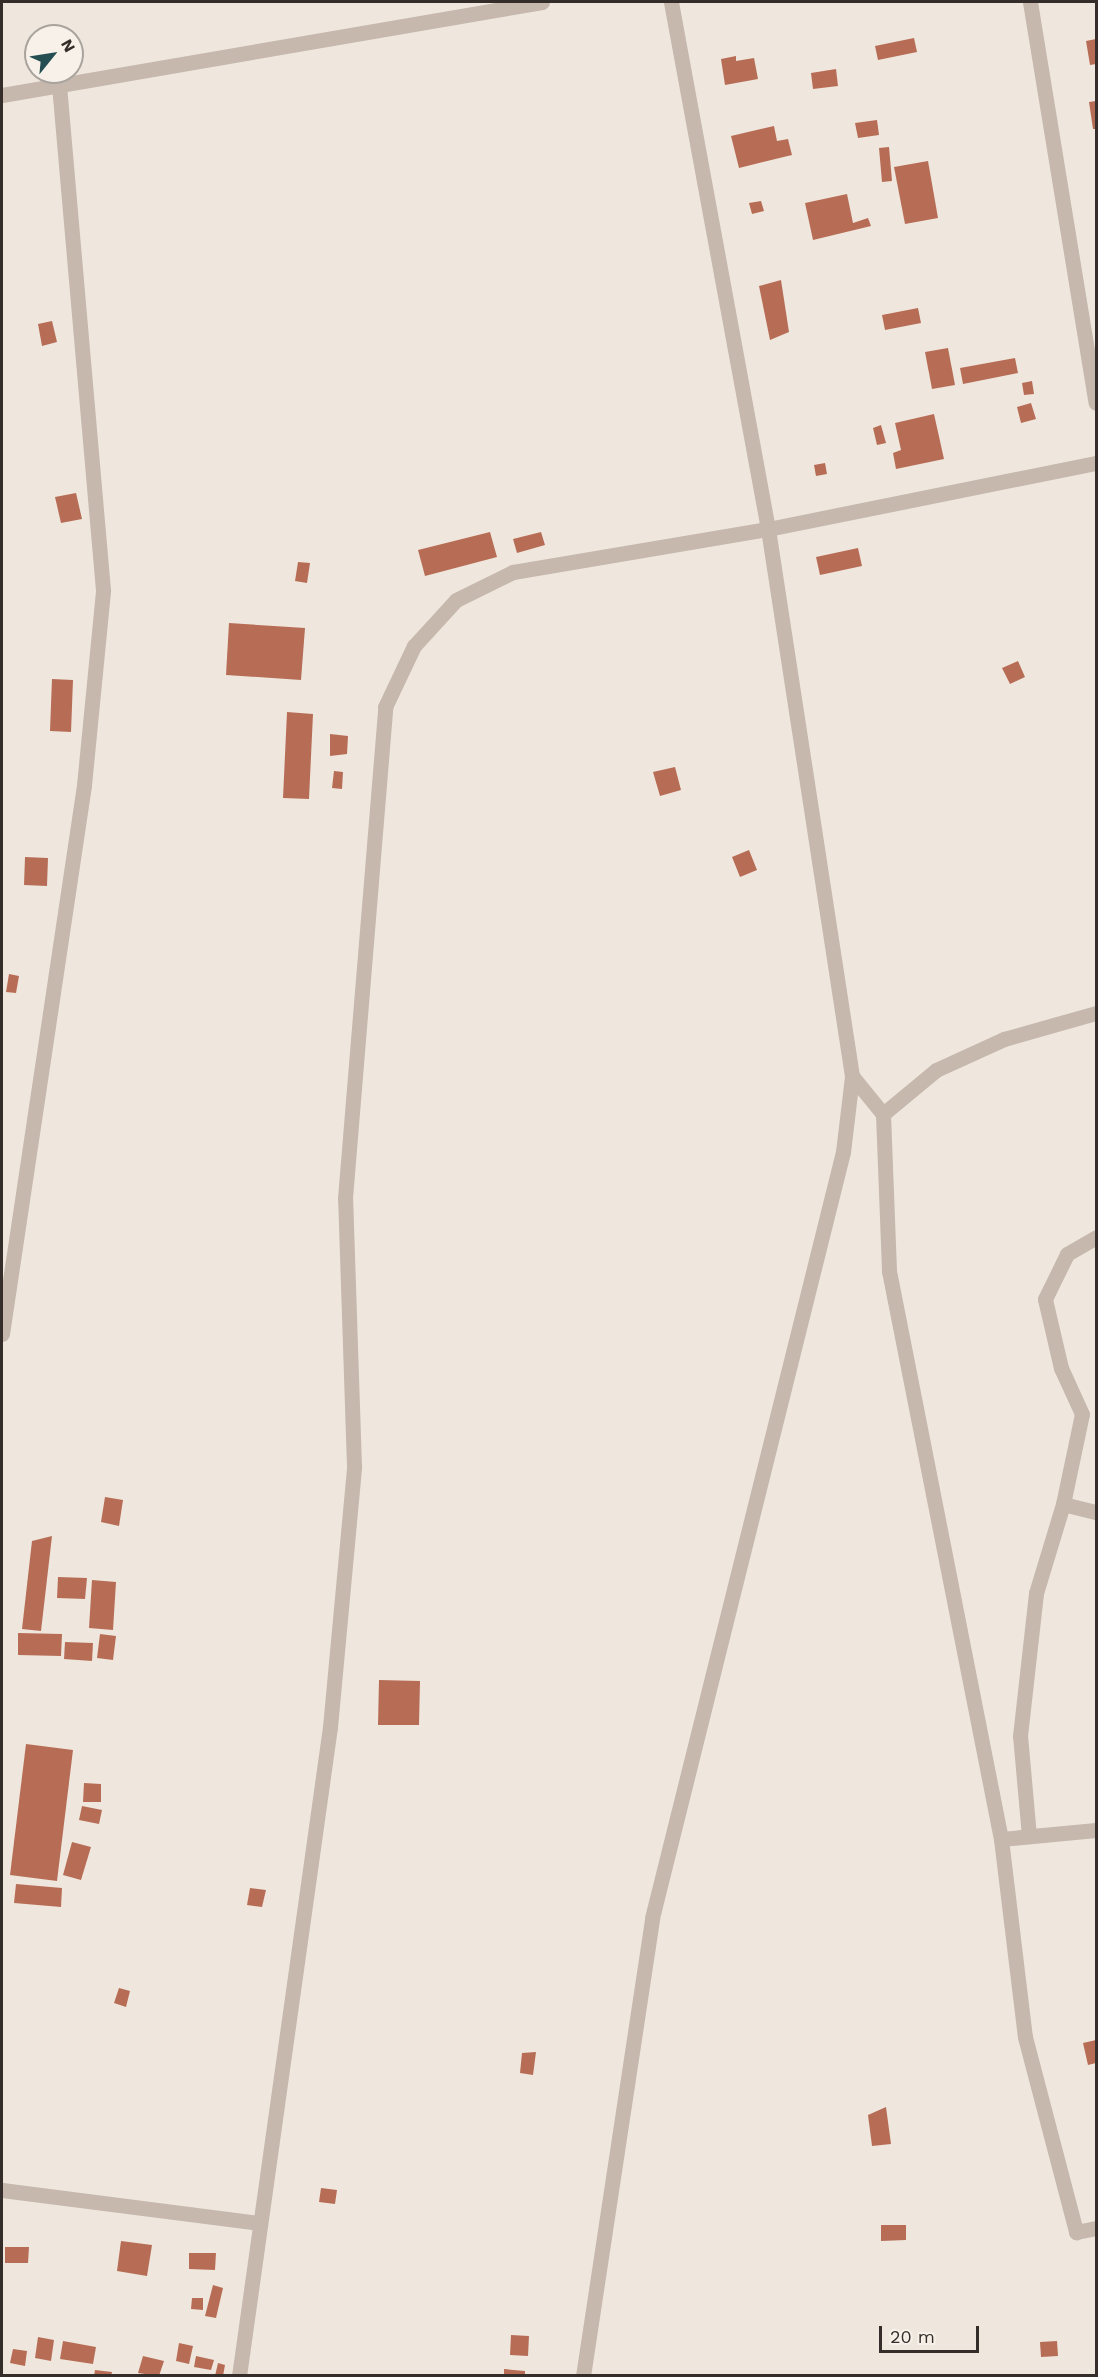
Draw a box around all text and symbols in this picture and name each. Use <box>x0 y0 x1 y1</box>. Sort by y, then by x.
north arrow <box>24 24 84 84</box>
text: N <box>57 36 79 56</box>
scale bar <box>882 2314 982 2352</box>
text: 20 m <box>890 2326 935 2347</box>

